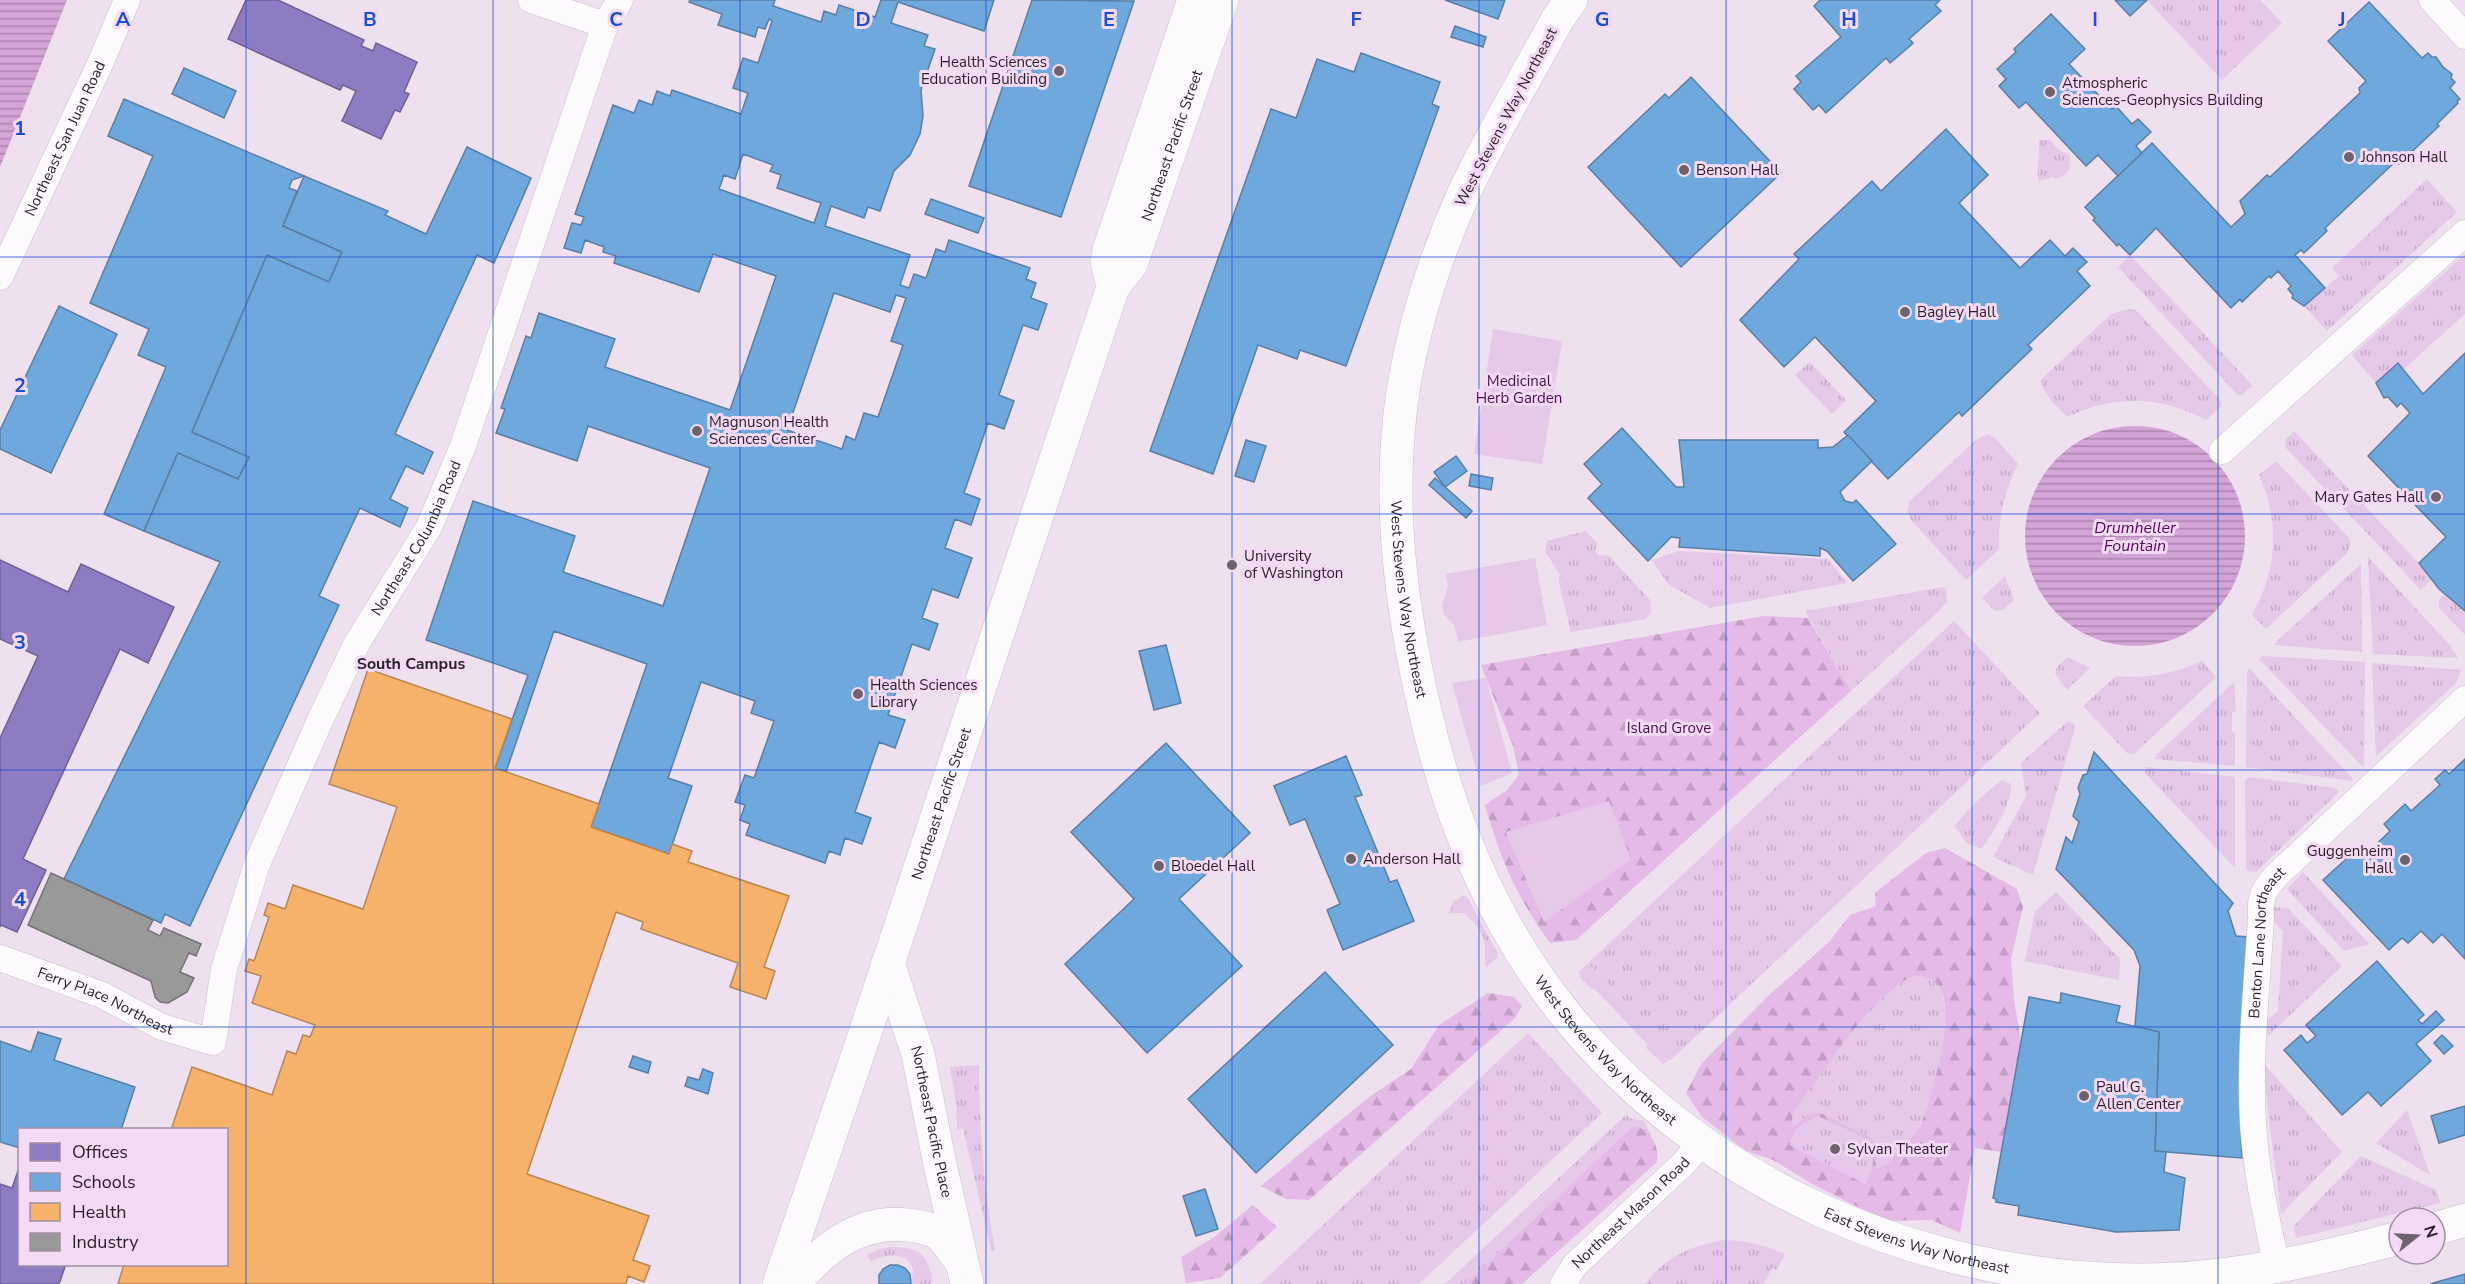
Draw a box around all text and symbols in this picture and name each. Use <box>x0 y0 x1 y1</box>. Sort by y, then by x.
text: A <box>116 6 131 33</box>
text: B <box>363 6 377 33</box>
text: C <box>609 6 623 33</box>
text: D <box>855 6 871 33</box>
text: E <box>1103 6 1115 33</box>
text: F <box>1350 6 1362 33</box>
text: G <box>1595 6 1609 33</box>
text: H <box>1841 6 1857 33</box>
text: I <box>2092 6 2098 33</box>
text: J <box>2337 6 2346 33</box>
street label: West Stevens Way Northeast <box>1450 23 1562 210</box>
place label: Health Sciences Education Building <box>921 52 1047 89</box>
street label: Northeast San Juan Road <box>20 58 110 219</box>
marker: Health Sciences Education Building <box>1052 64 1066 78</box>
street label: Northeast Pacific Street <box>1136 66 1207 224</box>
place label: Atmospheric Sciences-Geophysics Building <box>2062 73 2263 110</box>
marker: Atmospheric Sciences-Geophysics Building <box>2043 85 2057 99</box>
text: 1 <box>14 115 26 142</box>
place label: Johnson Hall <box>2360 147 2448 167</box>
marker: Johnson Hall <box>2342 150 2356 164</box>
place label: Benson Hall <box>1696 160 1779 180</box>
marker: Benson Hall <box>1677 163 1691 177</box>
place label: Bagley Hall <box>1917 302 1996 322</box>
marker: Bagley Hall <box>1898 305 1912 319</box>
park label: Medicinal Herb Garden <box>1476 371 1562 408</box>
text: 2 <box>14 372 26 399</box>
place label: Magnuson Health Sciences Center <box>709 412 829 449</box>
marker: Magnuson Health Sciences Center <box>690 424 704 438</box>
street label: Northeast Columbia Road <box>366 457 466 619</box>
place label: Mary Gates Hall <box>2315 487 2425 507</box>
marker: Mary Gates Hall <box>2429 490 2443 504</box>
street label: West Stevens Way Northeast <box>1386 500 1432 701</box>
water label: Drumheller Fountain <box>2094 517 2177 557</box>
place label: University of Washington <box>1244 546 1343 583</box>
marker: University of Washington <box>1225 558 1239 572</box>
text: 3 <box>14 629 26 656</box>
district label: South Campus <box>357 653 465 675</box>
place label: Health Sciences Library <box>870 675 977 712</box>
marker: Health Sciences Library <box>851 687 865 701</box>
park label: Island Grove <box>1627 718 1711 738</box>
street label: Northeast Pacific Street <box>907 724 976 882</box>
place label: Guggenheim Hall <box>2307 841 2394 878</box>
place label: Anderson Hall <box>1363 849 1461 869</box>
marker: Anderson Hall <box>1344 852 1358 866</box>
marker: Guggenheim Hall <box>2398 853 2412 867</box>
place label: Bloedel Hall <box>1171 856 1256 876</box>
marker: Bloedel Hall <box>1152 859 1166 873</box>
street label: Benton Lane Northeast <box>2244 862 2290 1019</box>
text: 4 <box>14 886 26 913</box>
street label: Ferry Place Northeast <box>35 962 176 1040</box>
street label: West Stevens Way Northeast <box>1530 971 1681 1130</box>
street label: Northeast Pacific Place <box>906 1043 957 1200</box>
place label: Paul G. Allen Center <box>2096 1077 2181 1114</box>
marker: Paul G. Allen Center <box>2077 1089 2091 1103</box>
legend <box>18 1128 228 1266</box>
place label: Sylvan Theater <box>1847 1139 1949 1159</box>
text: Offices <box>72 1140 128 1164</box>
marker: Sylvan Theater <box>1828 1142 1842 1156</box>
street label: Northeast Mason Road <box>1567 1153 1695 1273</box>
text: Schools <box>72 1170 136 1194</box>
text: Health <box>72 1200 127 1224</box>
street label: East Stevens Way Northeast <box>1821 1203 2011 1278</box>
north arrow <box>2387 1206 2447 1266</box>
text: N <box>2418 1223 2443 1241</box>
text: Industry <box>72 1230 139 1254</box>

